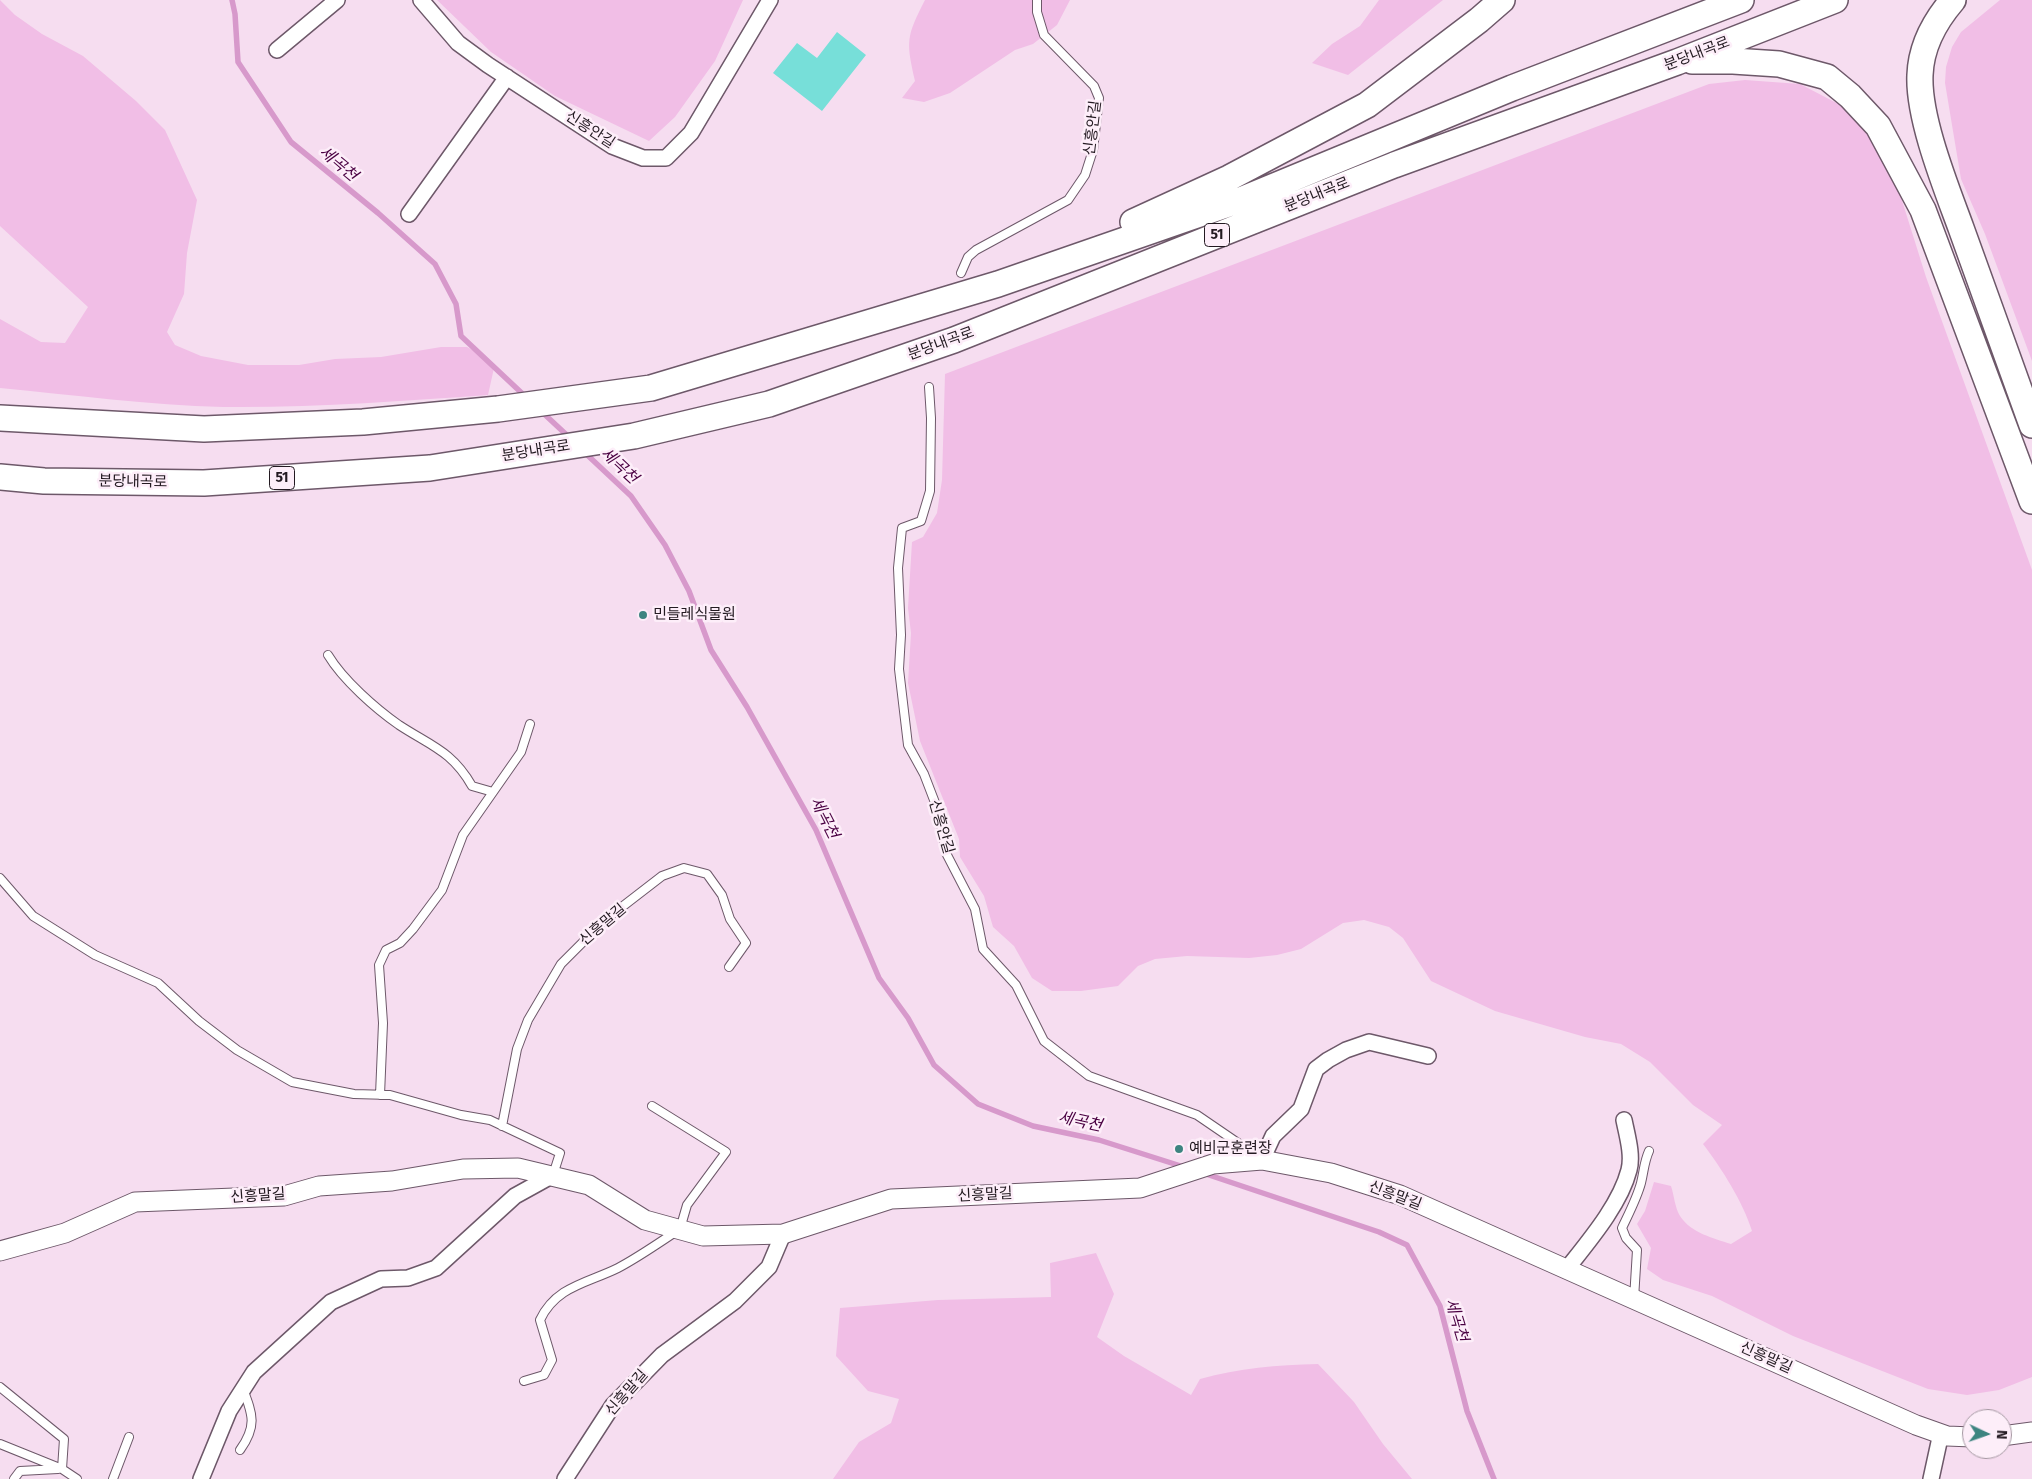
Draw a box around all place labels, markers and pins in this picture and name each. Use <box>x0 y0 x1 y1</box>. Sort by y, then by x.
place label: 민들레식물원 <box>653 606 736 624</box>
marker: 민들레식물원 <box>637 609 649 621</box>
place label: 예비군훈련장 <box>1189 1140 1272 1158</box>
marker: 예비군훈련장 <box>1173 1143 1185 1155</box>

